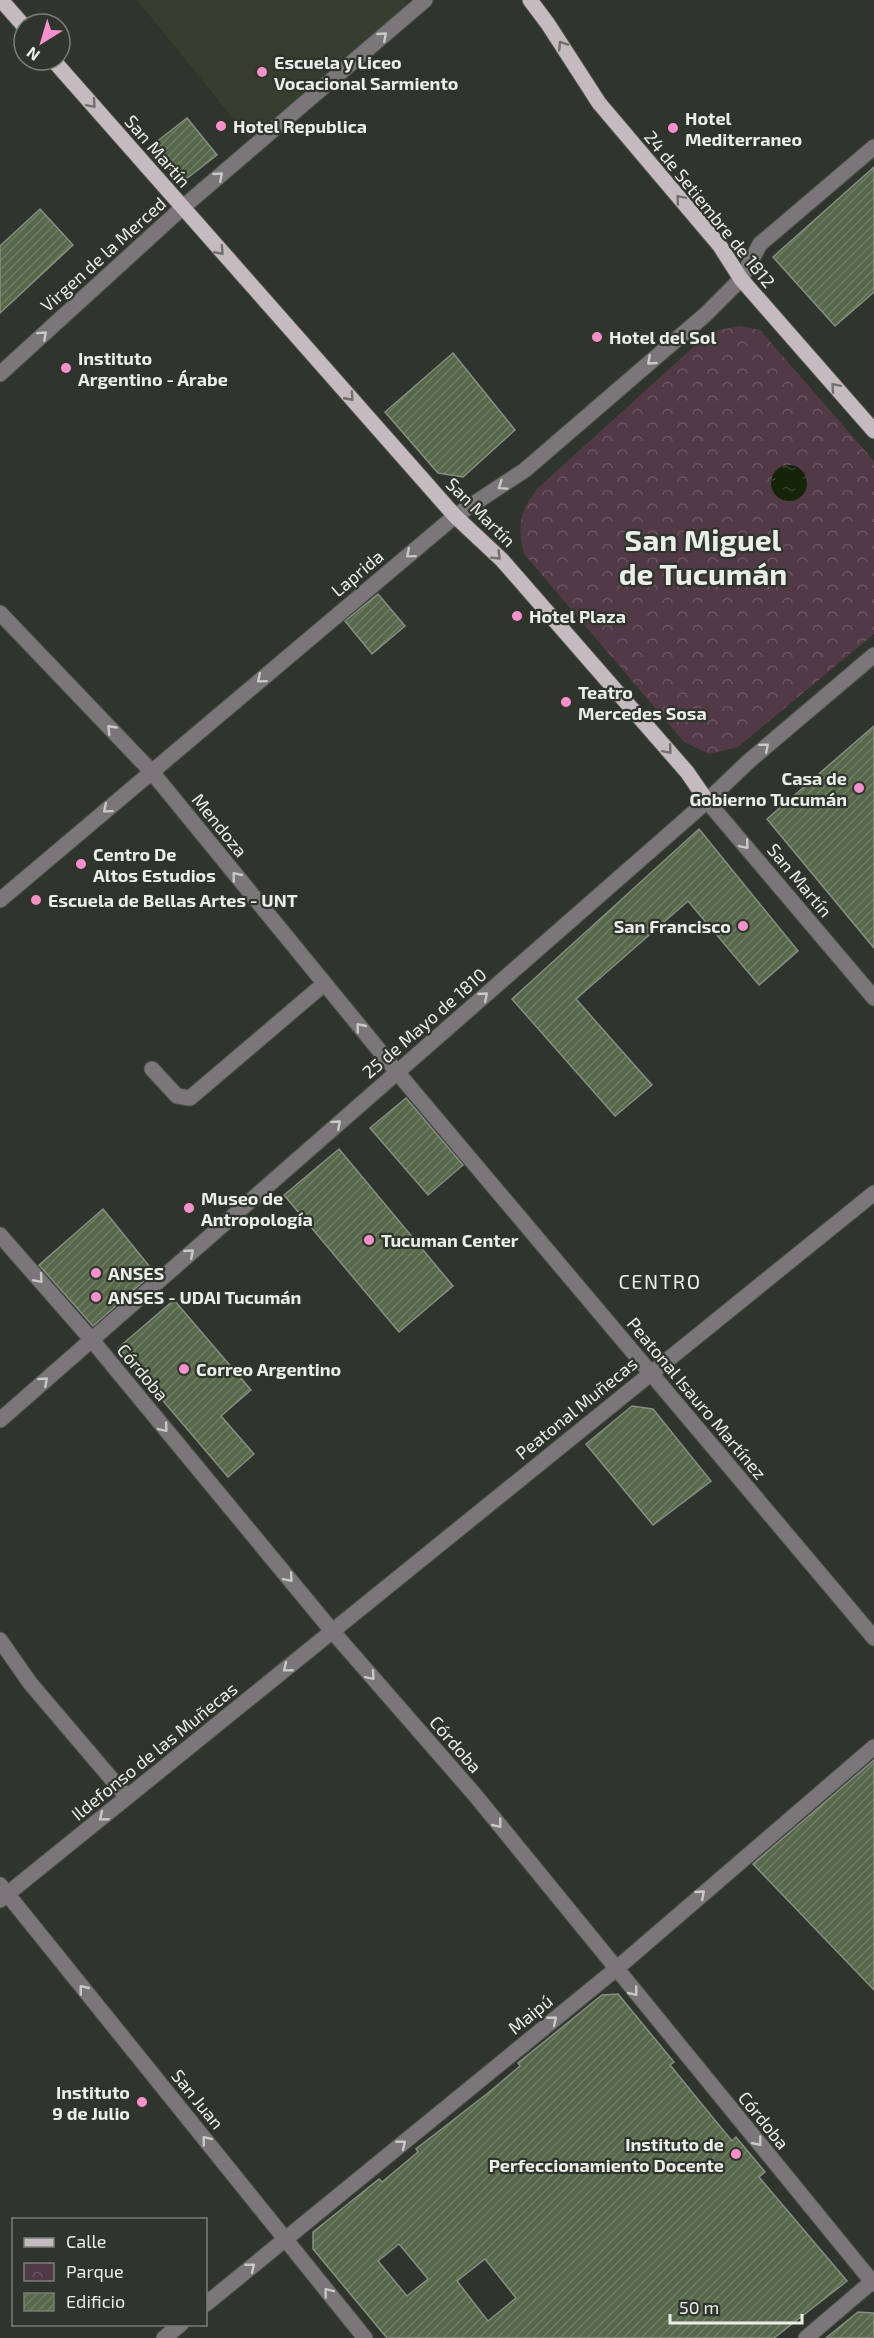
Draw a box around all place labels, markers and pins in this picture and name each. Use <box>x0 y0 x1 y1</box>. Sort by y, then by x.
place label: Escuela y Liceo Vocacional Sarmiento <box>274 51 458 94</box>
marker: Escuela y Liceo Vocacional Sarmiento <box>255 65 269 79</box>
place label: Hotel Mediterraneo <box>685 107 802 150</box>
place label: Hotel Republica <box>233 115 367 137</box>
marker: Hotel Republica <box>214 119 228 133</box>
marker: Hotel Mediterraneo <box>666 121 680 135</box>
place label: Hotel del Sol <box>609 326 716 348</box>
marker: Hotel del Sol <box>590 330 604 344</box>
place label: Instituto Argentino - Árabe <box>78 347 228 390</box>
marker: Instituto Argentino - Árabe <box>59 361 73 375</box>
place label: Hotel Plaza <box>529 605 626 627</box>
marker: Hotel Plaza <box>510 609 524 623</box>
place label: Teatro Mercedes Sosa <box>578 681 707 724</box>
marker: Teatro Mercedes Sosa <box>559 695 573 709</box>
place label: Casa de Gobierno Tucumán <box>689 767 847 810</box>
marker: Casa de Gobierno Tucumán <box>852 781 866 795</box>
place label: Centro De Altos Estudios <box>93 843 216 886</box>
marker: Centro De Altos Estudios <box>74 857 88 871</box>
place label: Escuela de Bellas Artes - UNT <box>48 889 298 911</box>
marker: Escuela de Bellas Artes - UNT <box>29 893 43 907</box>
place label: San Francisco <box>614 915 731 937</box>
marker: San Francisco <box>736 919 750 933</box>
place label: Museo de Antropología <box>201 1187 313 1230</box>
marker: Museo de Antropología <box>182 1201 196 1215</box>
place label: Tucuman Center <box>381 1229 519 1251</box>
marker: Tucuman Center <box>362 1233 376 1247</box>
place label: ANSES <box>108 1262 164 1284</box>
marker: ANSES <box>89 1266 103 1280</box>
place label: ANSES - UDAI Tucumán <box>108 1286 301 1308</box>
marker: ANSES - UDAI Tucumán <box>89 1290 103 1304</box>
place label: Correo Argentino <box>196 1358 341 1380</box>
marker: Correo Argentino <box>177 1362 191 1376</box>
place label: Instituto 9 de Julio <box>52 2081 130 2124</box>
marker: Instituto 9 de Julio <box>135 2095 149 2109</box>
place label: Instituto de Perfeccionamiento Docente <box>489 2133 724 2176</box>
marker: Instituto de Perfeccionamiento Docente <box>729 2147 743 2161</box>

